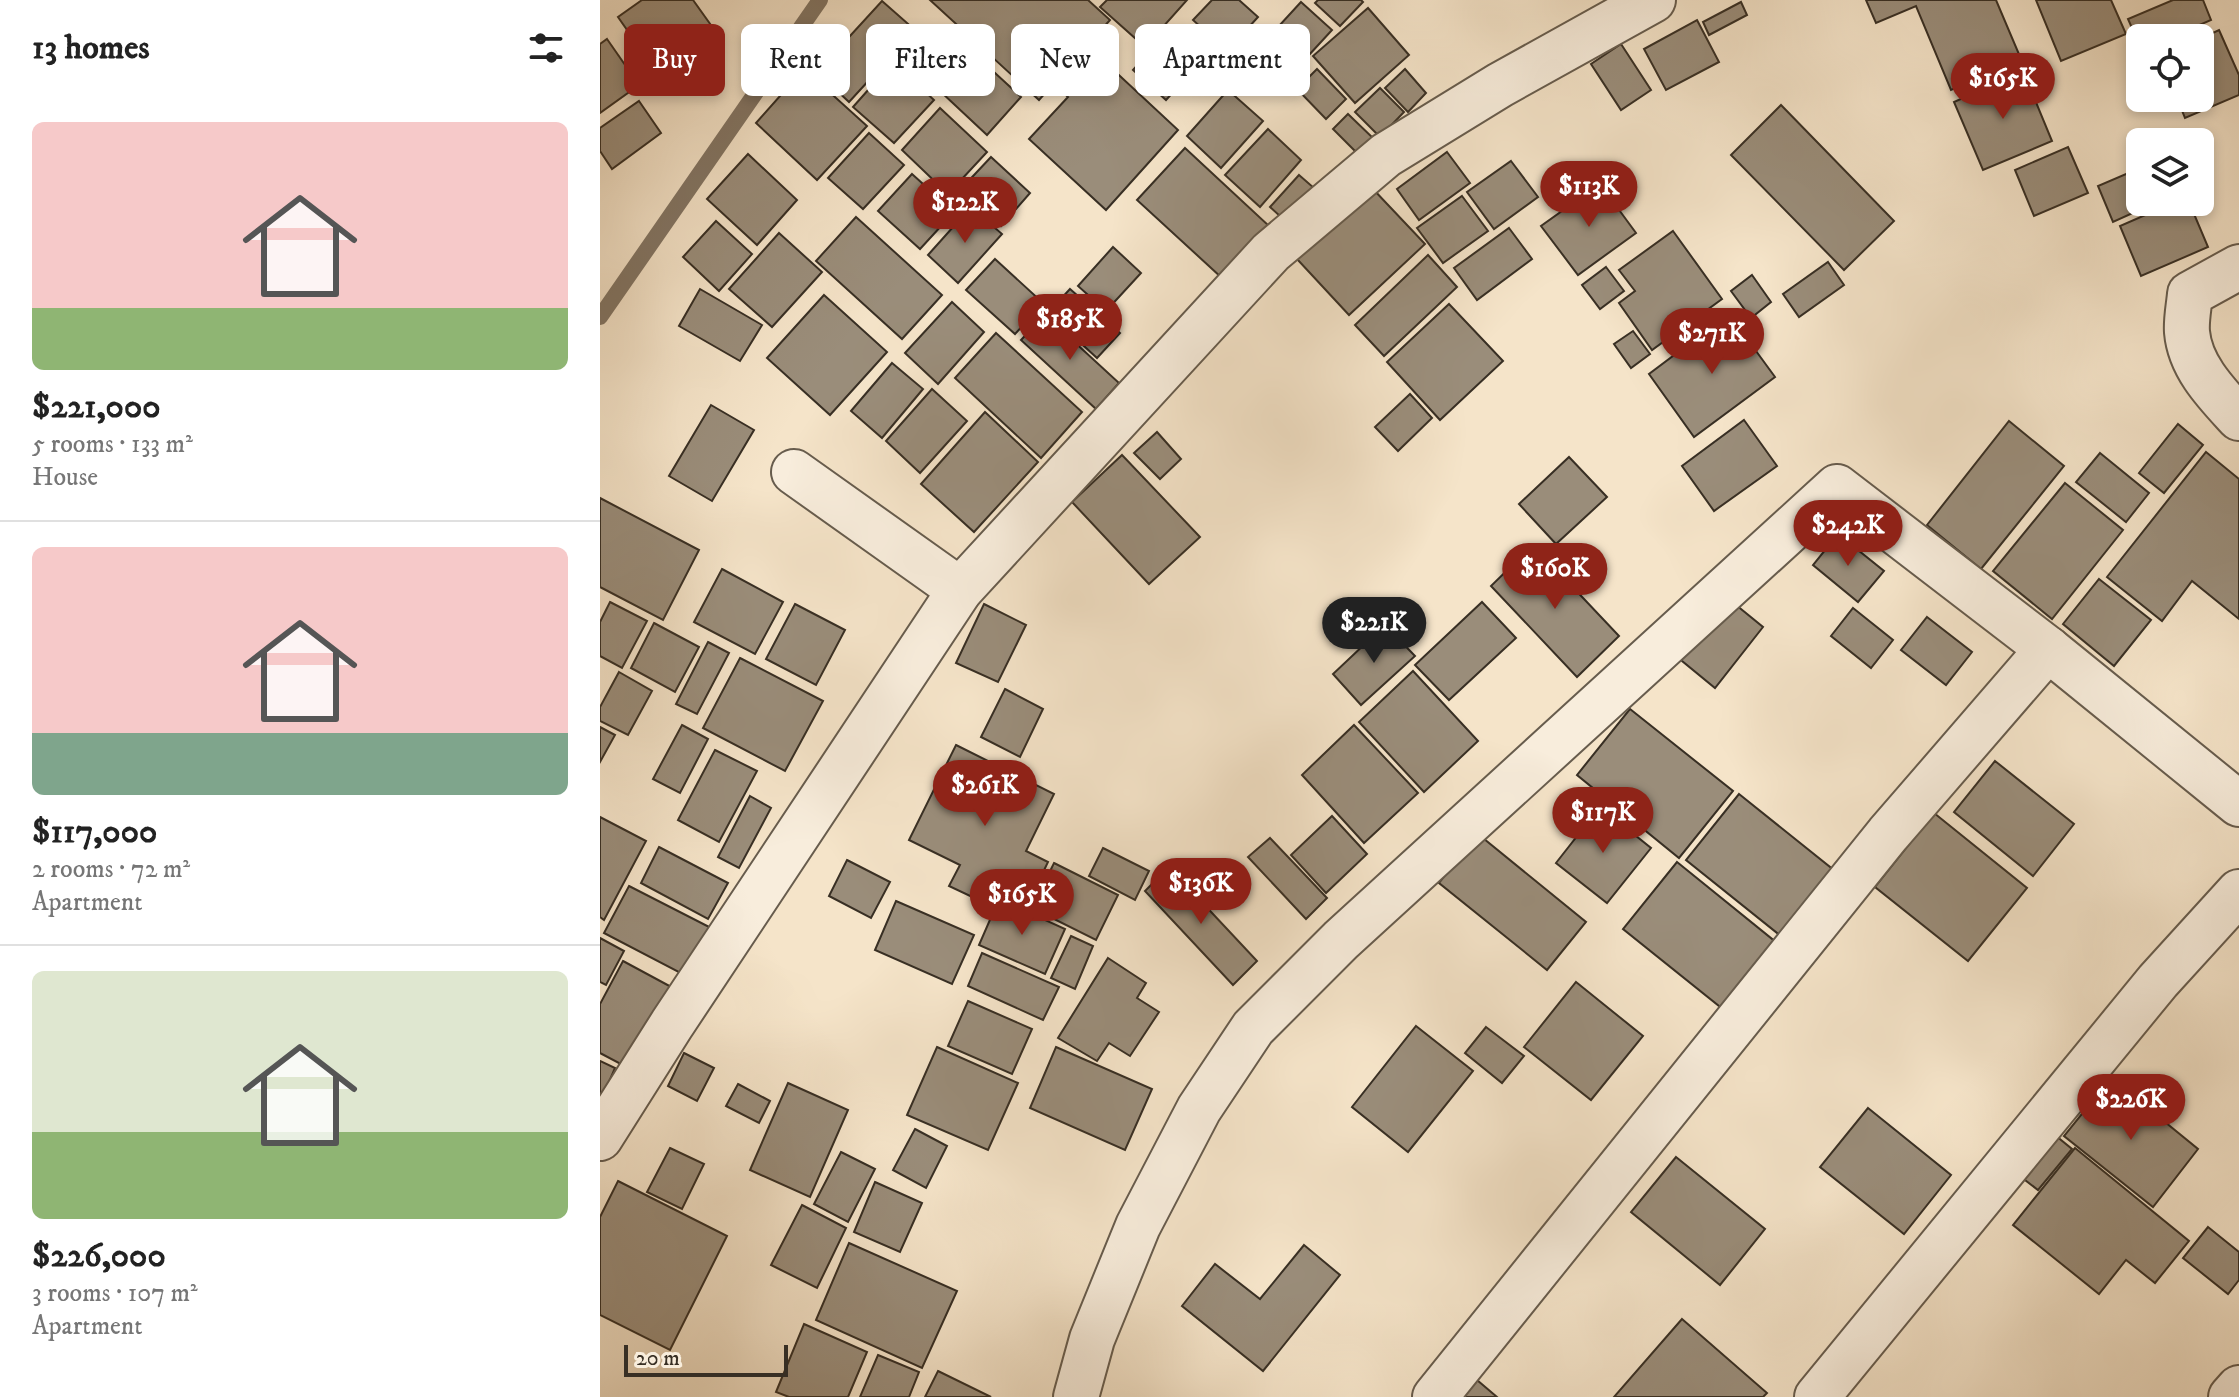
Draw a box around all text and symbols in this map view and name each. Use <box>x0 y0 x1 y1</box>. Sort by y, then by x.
chip: Buy <box>624 24 725 96</box>
chip: Rent <box>741 24 850 96</box>
chip: Filters <box>866 24 995 96</box>
chip: New <box>1011 24 1119 96</box>
chip: Apartment <box>1135 24 1310 96</box>
map controls <box>2126 24 2214 216</box>
button: locate <box>2126 24 2214 112</box>
icon: filters <box>524 26 568 70</box>
text: 13 homes <box>32 27 150 69</box>
pin: $165K <box>1947 53 2059 121</box>
text: $165K <box>1969 62 2037 95</box>
button: layers <box>2126 128 2214 216</box>
pin: $113K <box>1533 161 1645 229</box>
text: $113K <box>1558 170 1620 203</box>
icon: home <box>228 174 372 318</box>
pin: $122K <box>909 177 1021 245</box>
text: $122K <box>931 186 999 219</box>
pin: $185K <box>1014 294 1126 362</box>
text: $185K <box>1036 303 1104 336</box>
pin: $271K <box>1656 308 1768 376</box>
text: $271K <box>1678 317 1746 350</box>
text: $221,000 <box>32 386 160 428</box>
text: 5 rooms · 133 m² <box>32 428 193 461</box>
text: House <box>32 461 98 494</box>
pin: $242K <box>1792 500 1904 568</box>
text: $242K <box>1812 509 1884 542</box>
pin: $160K <box>1499 543 1611 611</box>
text: $160K <box>1520 552 1590 585</box>
pin: $221K <box>1318 597 1430 665</box>
icon: home <box>228 599 372 743</box>
text: $221K <box>1340 606 1408 639</box>
pin: $261K <box>929 760 1041 828</box>
text: $261K <box>951 769 1019 802</box>
pin: $117K <box>1547 787 1659 855</box>
text: $117K <box>1570 796 1636 829</box>
text: $117,000 <box>32 811 157 853</box>
text: 2 rooms · 72 m² <box>32 853 190 886</box>
pin: $136K <box>1145 858 1257 926</box>
text: $136K <box>1168 867 1234 900</box>
pin: $165K <box>966 869 1078 937</box>
text: $165K <box>988 878 1056 911</box>
text: Apartment <box>32 886 143 919</box>
icon: home <box>228 1023 372 1167</box>
pin: $226K <box>2075 1074 2187 1142</box>
text: $226K <box>2095 1083 2167 1116</box>
text: $226,000 <box>32 1235 166 1277</box>
text: 3 rooms · 107 m² <box>32 1277 198 1310</box>
text: Apartment <box>32 1310 143 1343</box>
scale bar <box>624 1341 788 1377</box>
text: 20 m <box>636 1345 680 1372</box>

